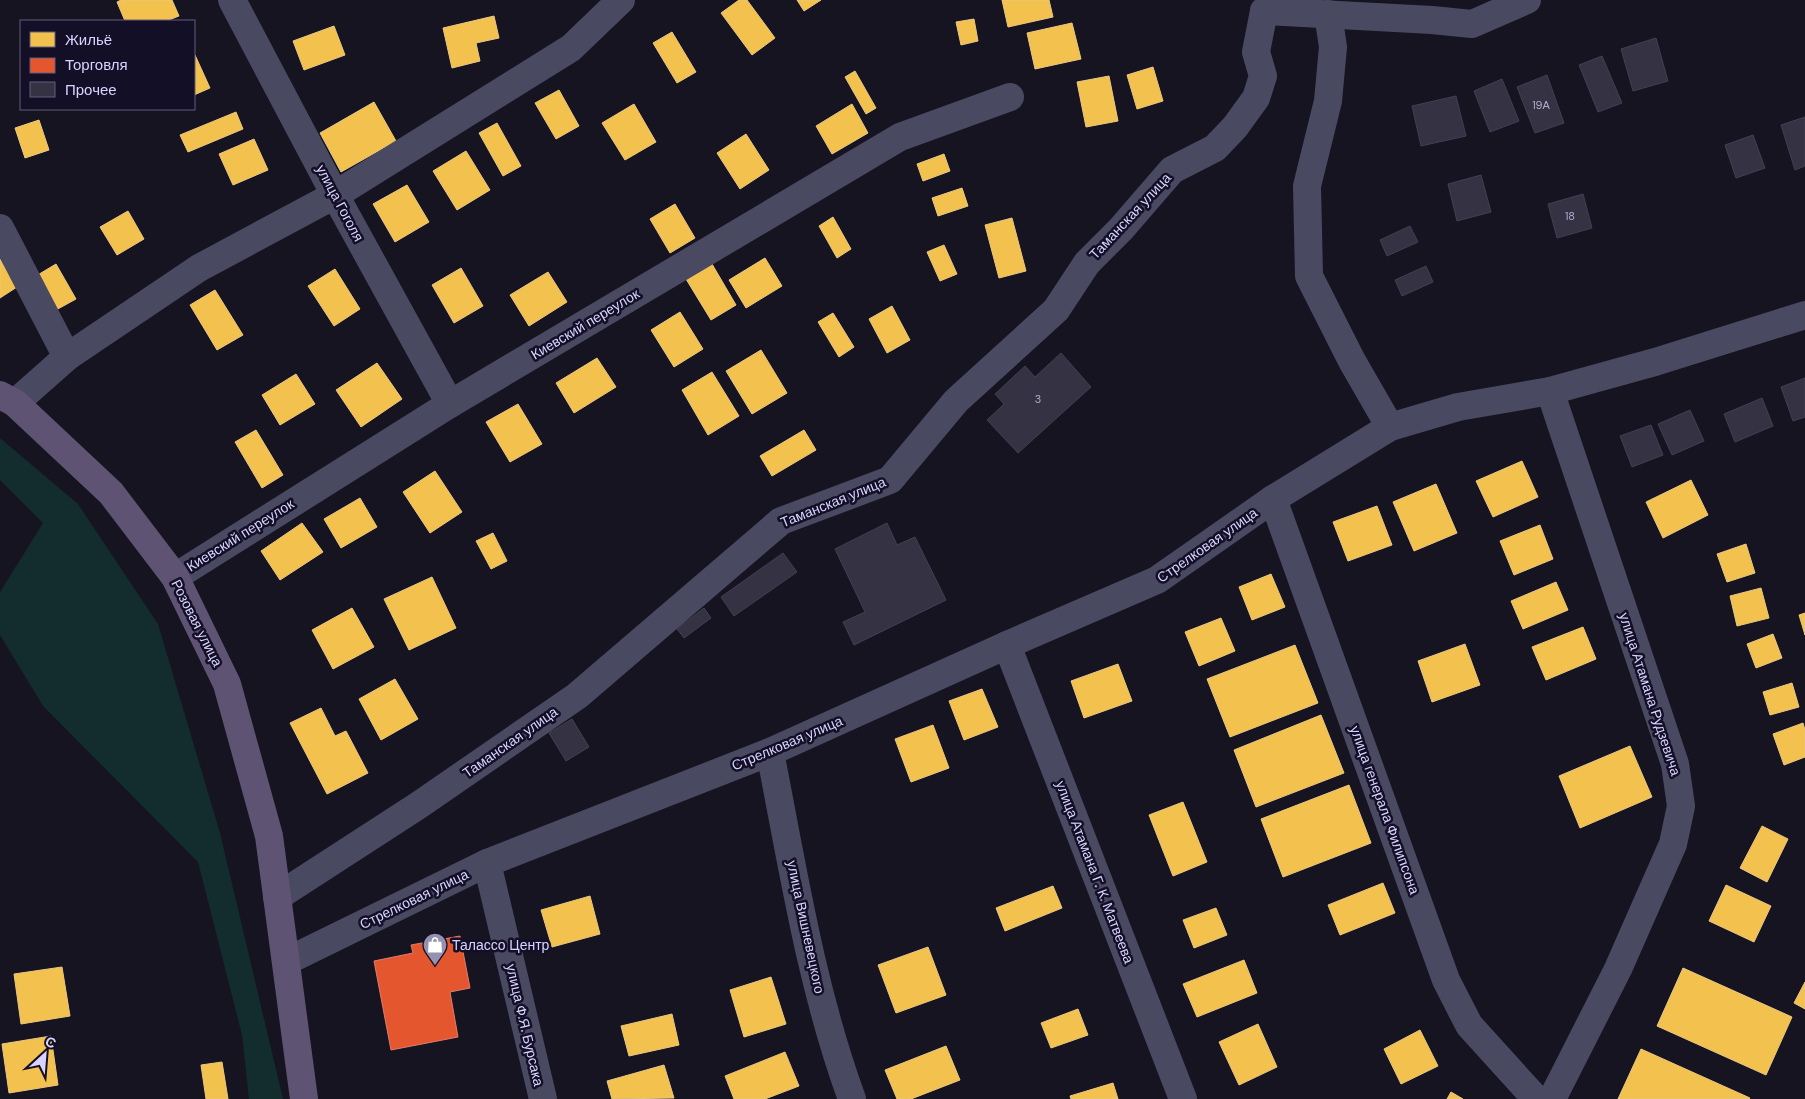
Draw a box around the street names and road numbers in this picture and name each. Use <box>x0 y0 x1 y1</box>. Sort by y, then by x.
street label: улица Гоголя <box>312 161 368 245</box>
street label: Таманская улица <box>1085 169 1175 263</box>
street label: Киевский переулок <box>528 284 643 363</box>
street label: Таманская улица <box>778 473 888 531</box>
street label: Киевский переулок <box>183 494 298 575</box>
street label: Стрелковая улица <box>1153 503 1261 586</box>
street label: Розовая улица <box>167 576 227 670</box>
street label: улица Атамана Рудзевича <box>1615 610 1685 778</box>
street label: Таманская улица <box>459 702 561 781</box>
street label: Стрелковая улица <box>729 711 845 774</box>
street label: улица генерала Филипсона <box>1346 723 1424 897</box>
street label: улица Атамана Г. К. Матвеева <box>1052 778 1138 966</box>
street label: улица Вишневецкого <box>783 859 829 996</box>
street label: Стрелковая улица <box>357 865 471 933</box>
street label: улица Ф.Я. Бурсака <box>502 962 548 1088</box>

